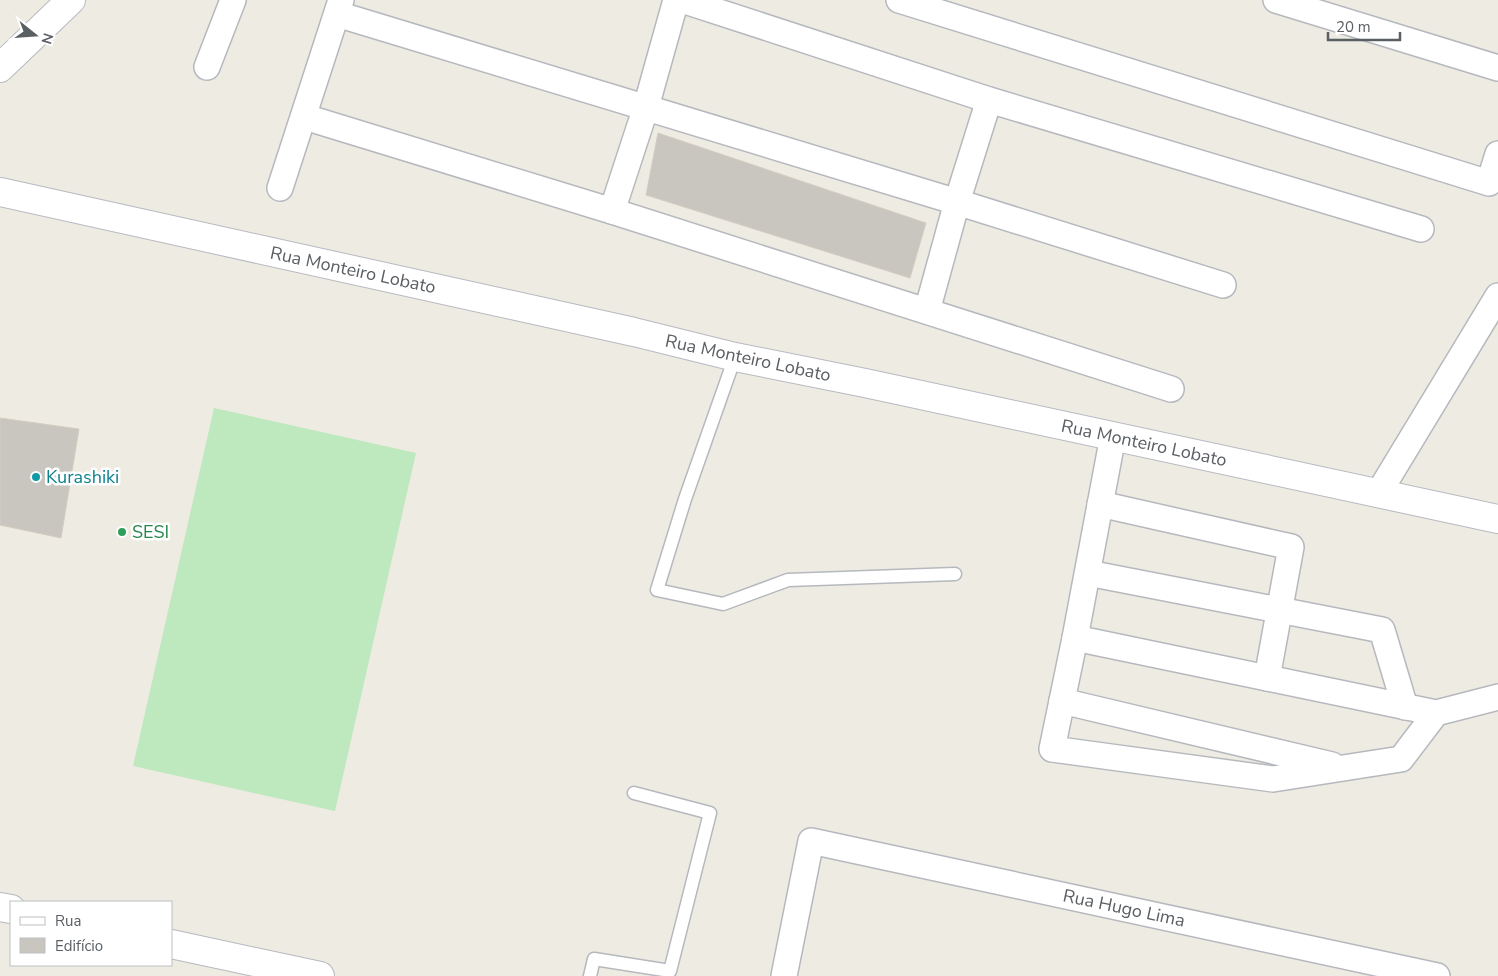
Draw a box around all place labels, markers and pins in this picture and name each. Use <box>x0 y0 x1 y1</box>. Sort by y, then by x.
place label: Kurashiki <box>46 465 119 489</box>
marker: Kurashiki <box>30 471 42 483</box>
place label: SESI <box>132 520 169 544</box>
marker: SESI <box>116 526 128 538</box>

